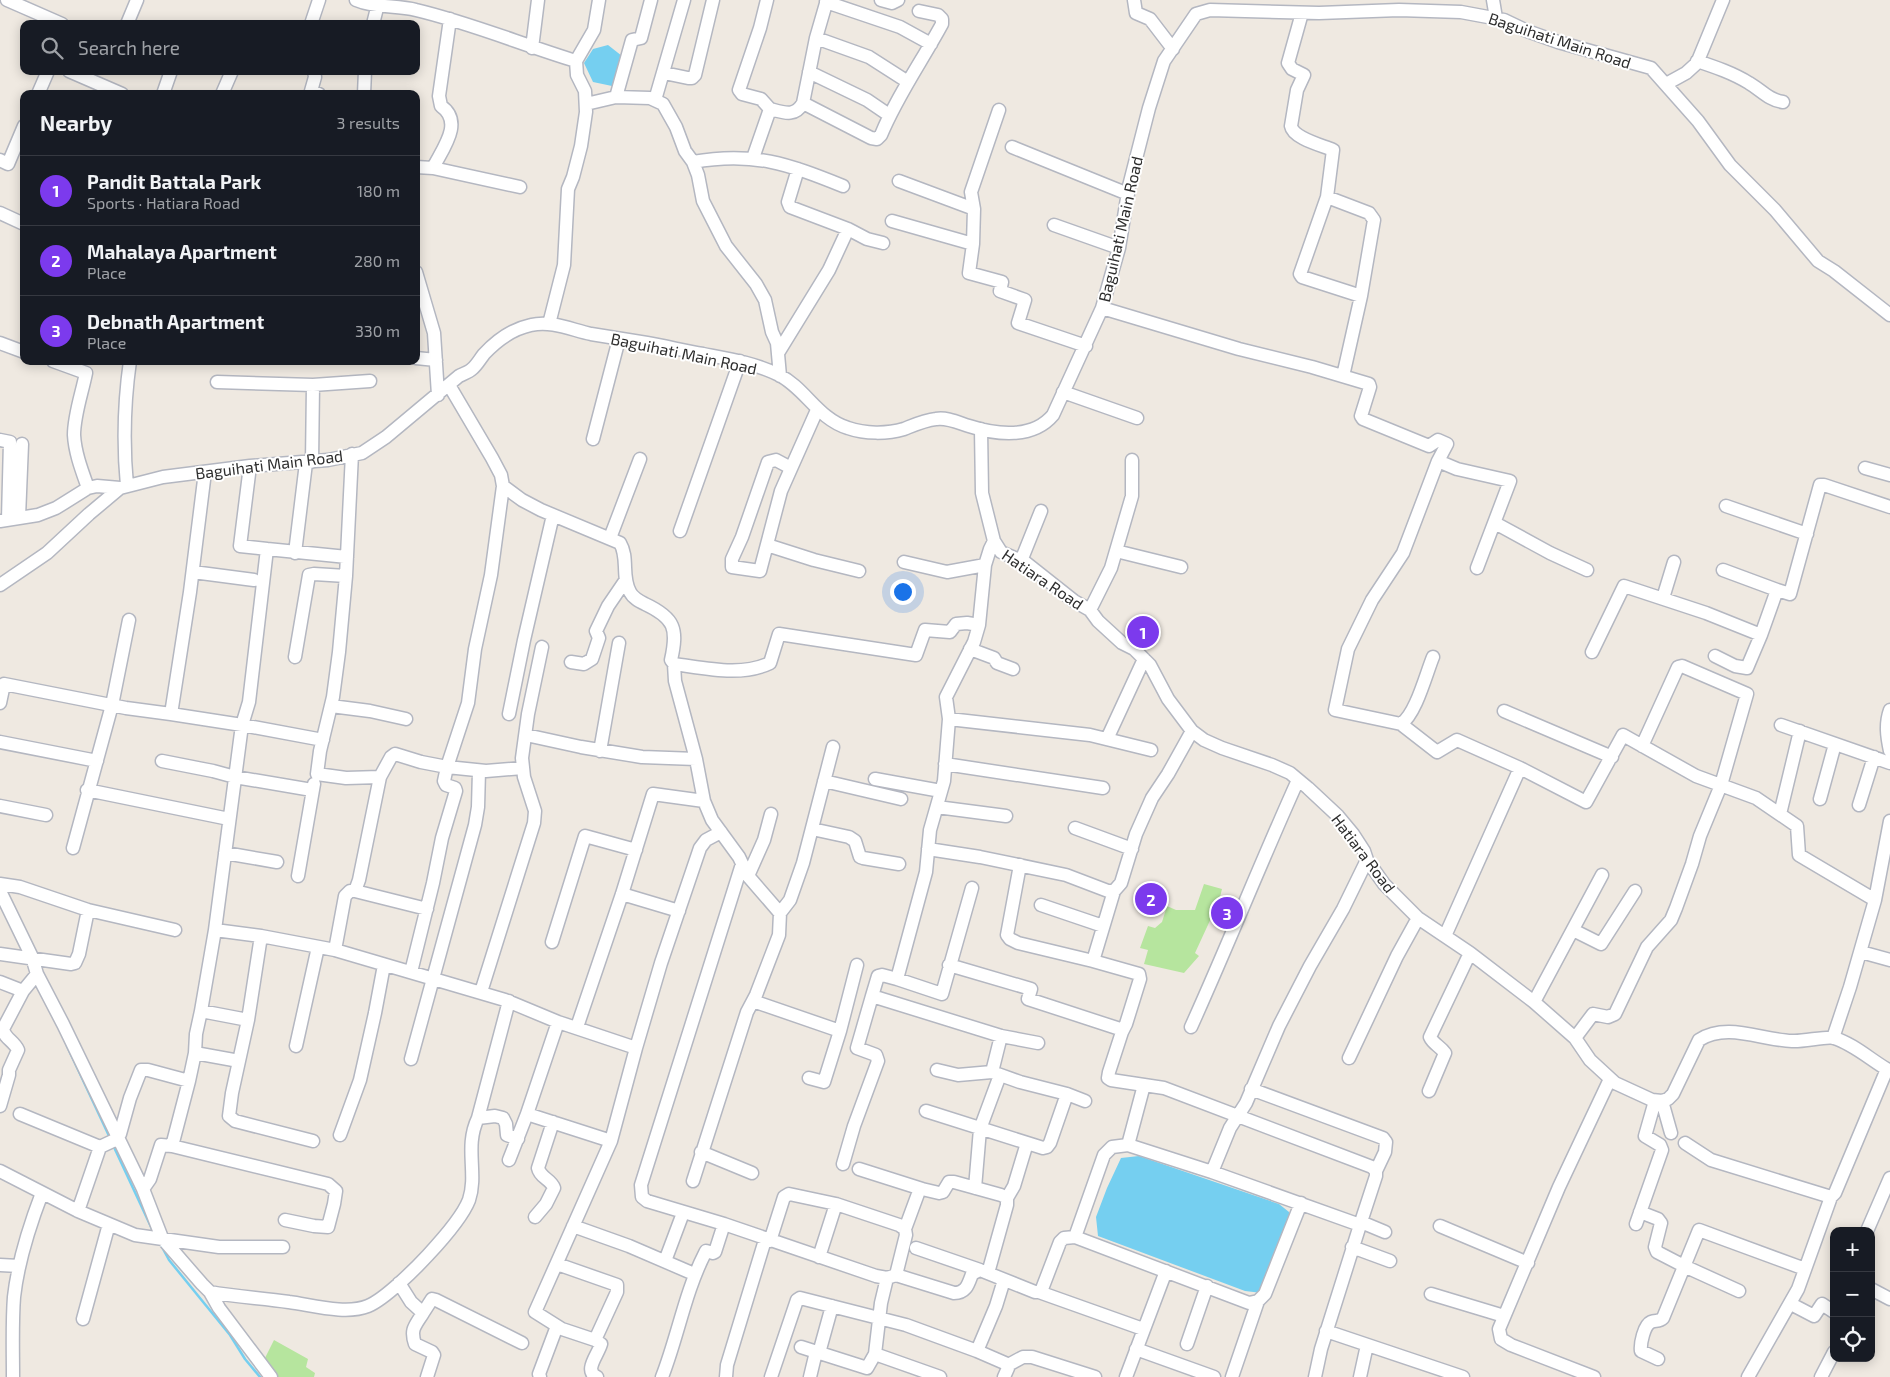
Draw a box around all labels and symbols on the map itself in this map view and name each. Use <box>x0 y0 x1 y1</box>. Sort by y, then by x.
street label: Baguihati Main Road <box>1486 8 1634 72</box>
street label: Baguihati Main Road <box>1094 154 1146 304</box>
street label: Baguihati Main Road <box>609 328 759 378</box>
street label: Baguihati Main Road <box>194 445 344 483</box>
street label: Hatiara Road <box>999 545 1087 613</box>
your location <box>890 579 916 605</box>
pin: 1 <box>1127 613 1159 651</box>
street label: Hatiara Road <box>1328 810 1400 896</box>
pin: 2 <box>1135 880 1167 918</box>
pin: 3 <box>1211 894 1243 932</box>

